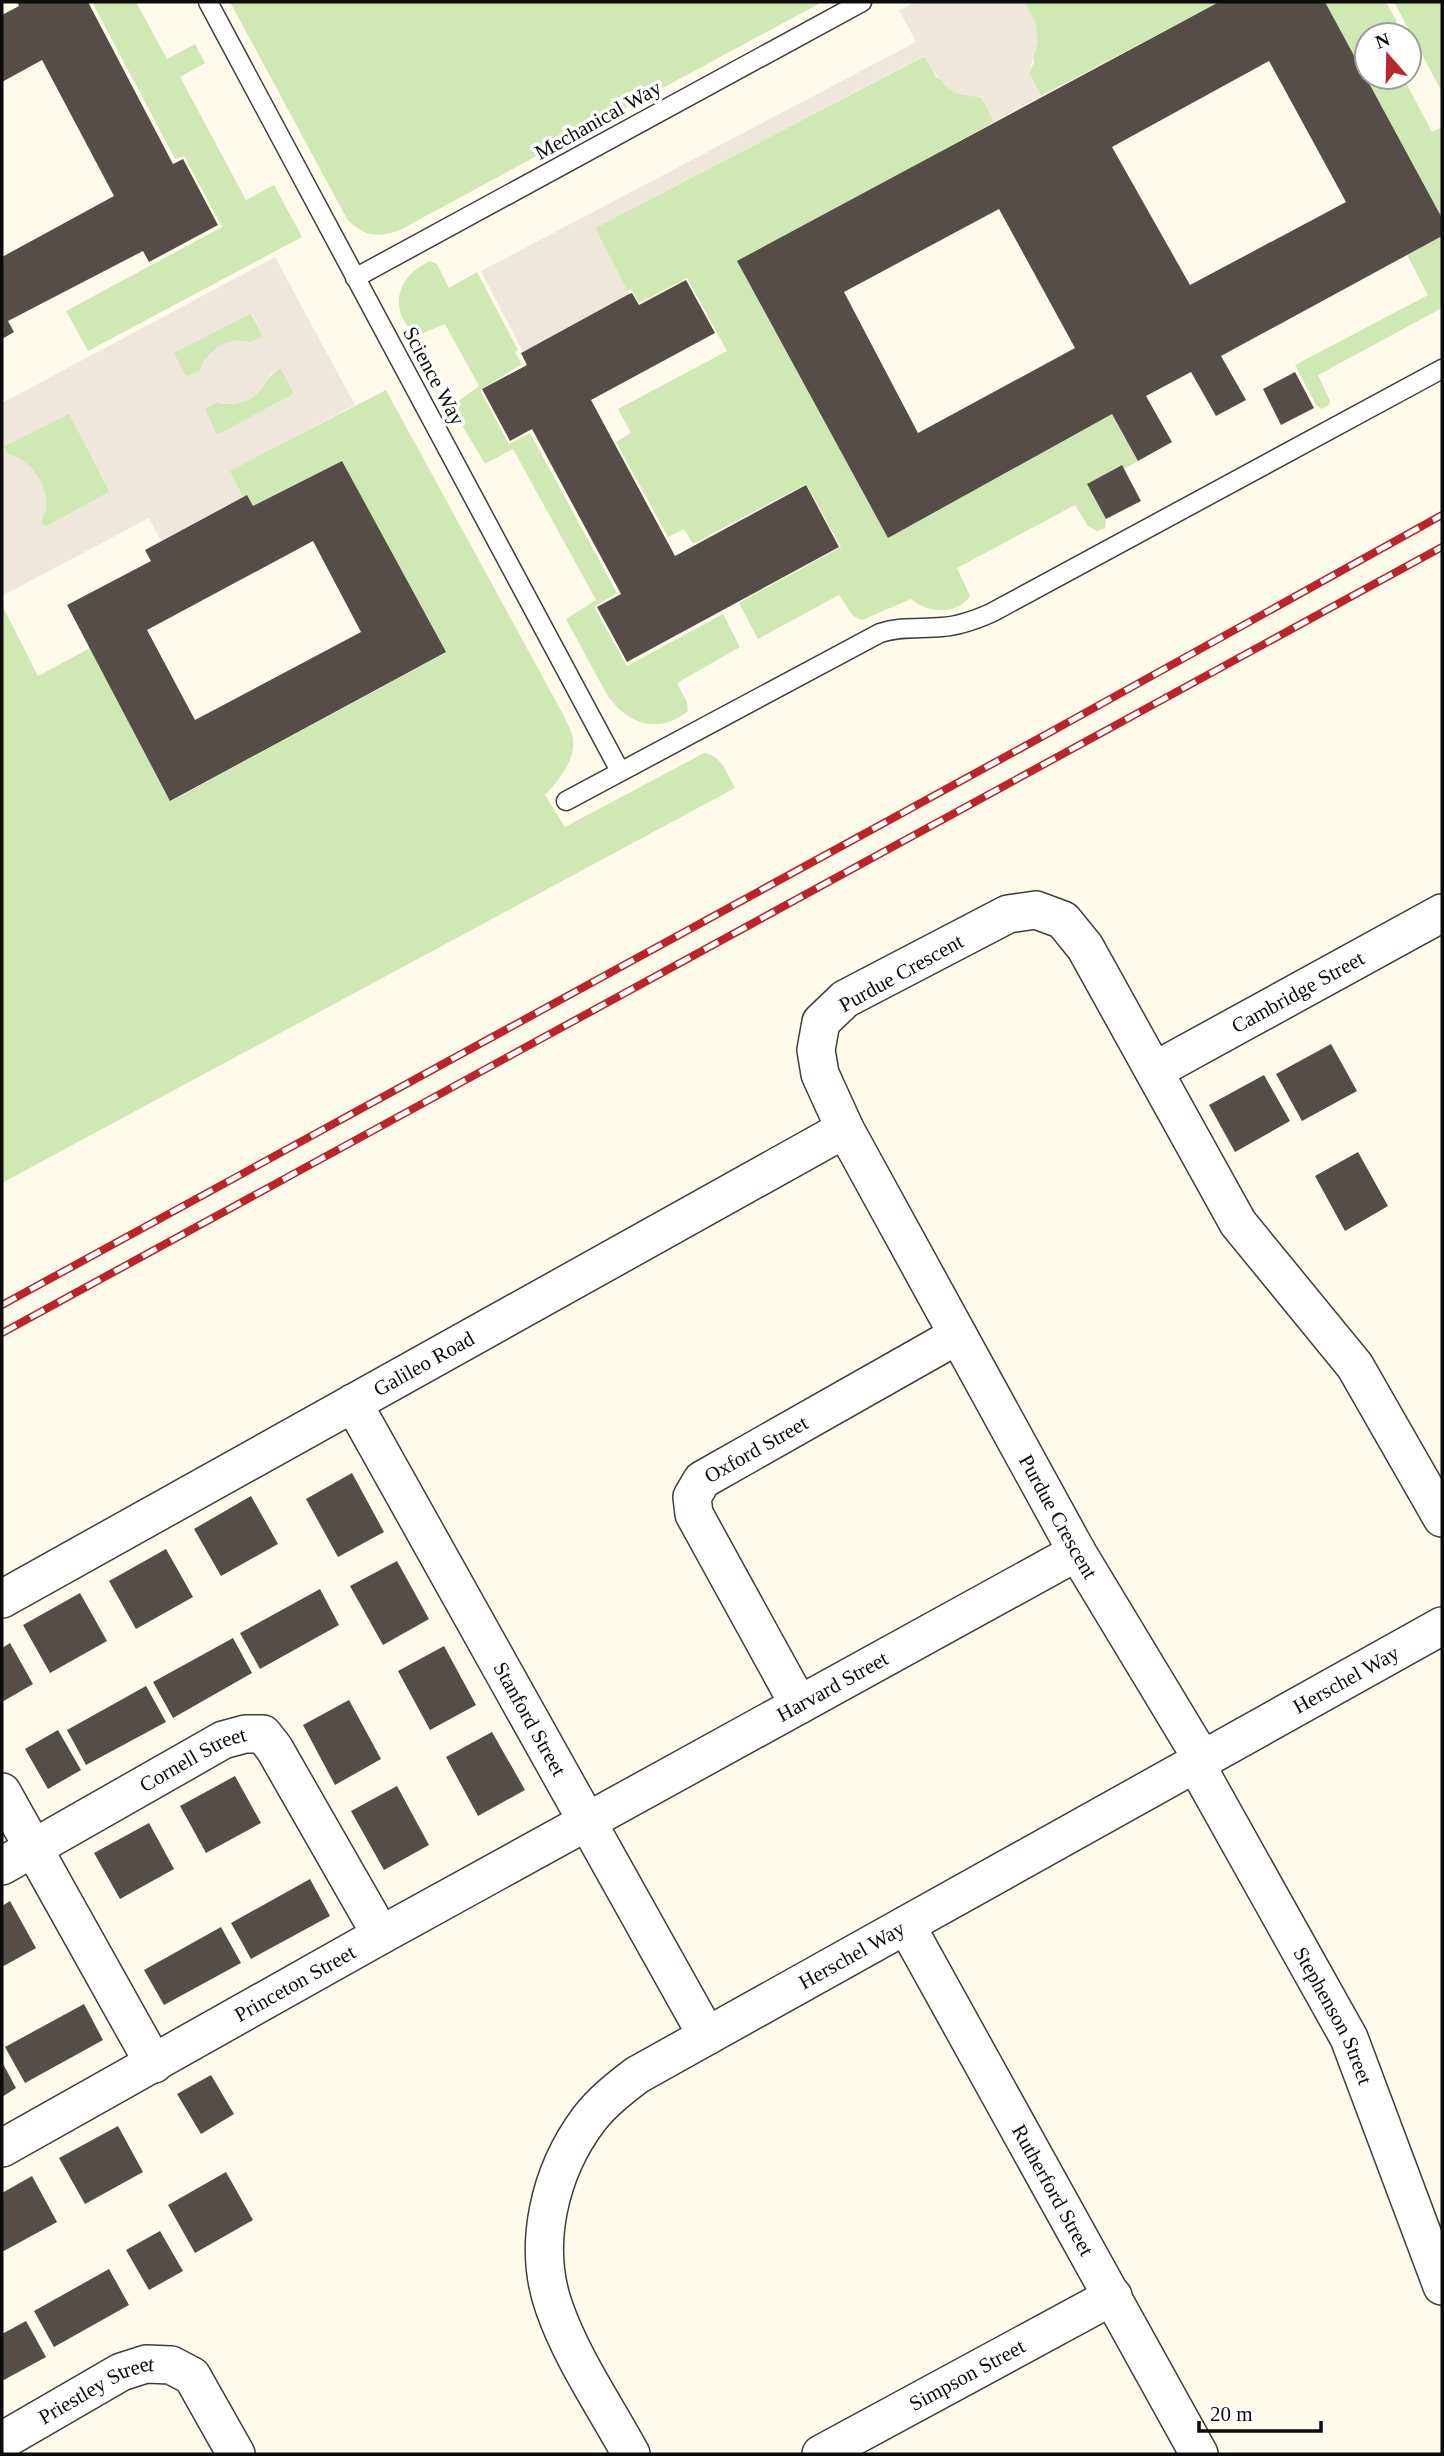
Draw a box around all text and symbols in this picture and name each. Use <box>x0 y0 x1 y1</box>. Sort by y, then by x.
north arrow <box>1353 21 1423 91</box>
text: N <box>1372 28 1393 53</box>
street label: Mechanical Way <box>531 75 666 165</box>
street label: Science Way <box>398 323 470 430</box>
street label: Purdue Crescent <box>835 929 967 1017</box>
street label: Cambridge Street <box>1227 946 1368 1038</box>
street label: Galileo Road <box>369 1326 479 1401</box>
street label: Oxford Street <box>700 1410 812 1488</box>
street label: Purdue Crescent <box>1014 1450 1102 1583</box>
street label: Herschel Way <box>1289 1640 1404 1719</box>
street label: Harvard Street <box>773 1646 892 1727</box>
street label: Stanford Street <box>488 1658 571 1780</box>
street label: Cornell Street <box>135 1722 249 1797</box>
street label: Herschel Way <box>795 1916 909 1994</box>
street label: Princeton Street <box>230 1940 360 2027</box>
street label: Stephenson Street <box>1288 1943 1377 2088</box>
street label: Rutherford Street <box>1007 2120 1099 2260</box>
street label: Simpson Street <box>905 2334 1029 2416</box>
street label: Priestley Street <box>34 2352 155 2429</box>
scale bar <box>1199 2390 1322 2434</box>
text: 20 m <box>1210 2402 1253 2426</box>

